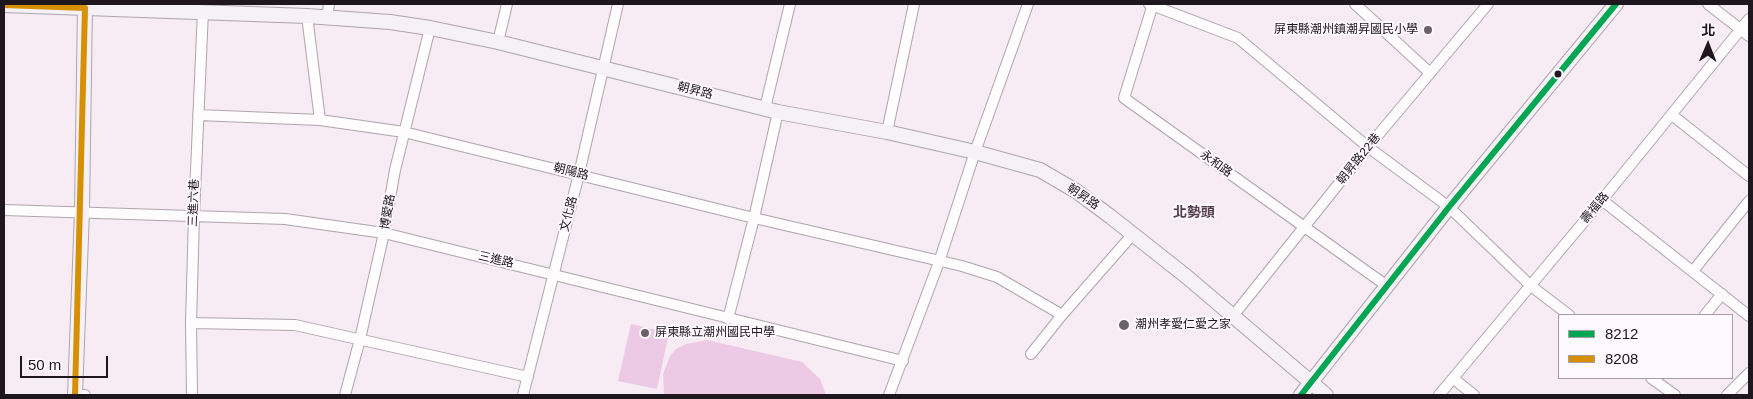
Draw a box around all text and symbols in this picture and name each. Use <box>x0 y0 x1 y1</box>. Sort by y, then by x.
north arrow <box>1683 20 1733 70</box>
text: 北 <box>1701 22 1715 38</box>
place label: 屏東縣潮州鎮潮昇國民小學 <box>1274 23 1418 37</box>
marker: 屏東縣潮州鎮潮昇國民小學 <box>1422 24 1434 36</box>
unlabelled marker <box>1553 69 1563 79</box>
street label: 朝昇路 <box>676 80 714 102</box>
street label: 朝昇路22巷 <box>1334 131 1384 187</box>
street label: 永和路 <box>1197 148 1235 180</box>
street label: 朝陽路 <box>552 161 590 183</box>
street label: 三進六巷 <box>186 179 202 227</box>
street label: 朝昇路 <box>1064 181 1102 213</box>
street label: 壽福路 <box>1578 190 1612 226</box>
street label: 博愛路 <box>378 193 398 231</box>
street label: 文化路 <box>558 195 580 233</box>
district label: 北勢頭 <box>1173 205 1215 221</box>
street label: 三進路 <box>477 249 515 271</box>
legend <box>1558 314 1733 379</box>
marker: 潮州孝愛仁愛之家 <box>1117 318 1131 332</box>
place label: 潮州孝愛仁愛之家 <box>1135 318 1231 332</box>
text: 8212 <box>1605 325 1638 342</box>
place label: 屏東縣立潮州國民中學 <box>655 326 775 340</box>
marker: 屏東縣立潮州國民中學 <box>639 327 651 339</box>
scale bar <box>22 346 110 378</box>
text: 8208 <box>1605 350 1638 367</box>
text: 50 m <box>28 356 61 373</box>

